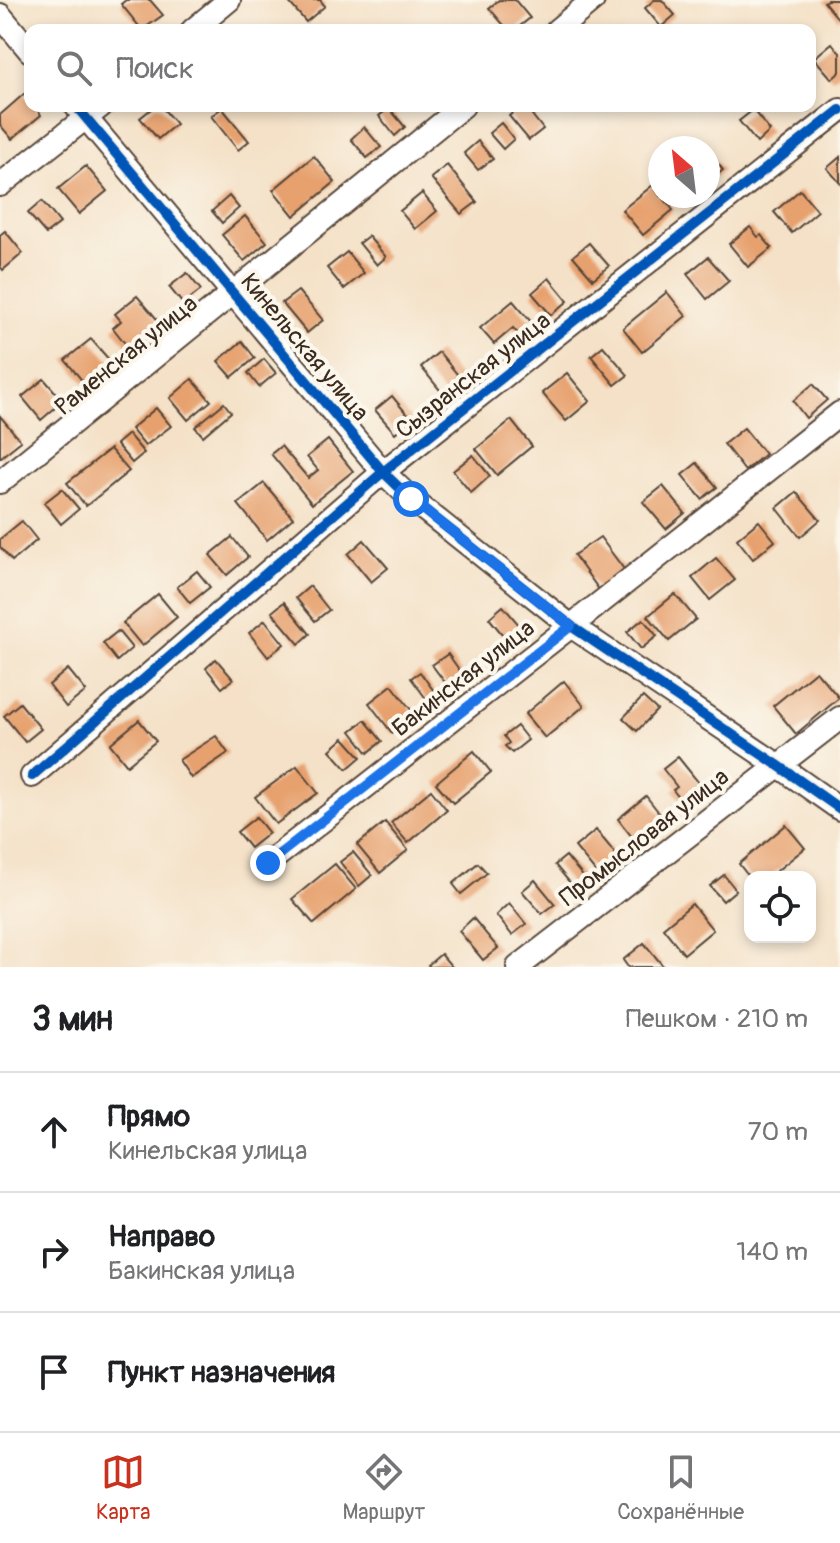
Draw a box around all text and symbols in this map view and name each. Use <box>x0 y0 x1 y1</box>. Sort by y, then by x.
search box <box>24 24 816 112</box>
icon: search <box>52 46 96 90</box>
text: Поиск <box>116 50 194 87</box>
north arrow <box>648 136 720 208</box>
street label: Кинельская улица <box>234 268 375 427</box>
street label: Раменская улица <box>49 289 203 422</box>
street label: Сызранская улица <box>390 306 556 445</box>
route start <box>393 481 429 517</box>
street label: Бакинская улица <box>386 614 540 743</box>
street label: Промысловая улица <box>554 762 735 912</box>
route end <box>250 845 286 881</box>
map controls <box>744 871 816 943</box>
button: locate <box>744 871 816 943</box>
text: 3 мин <box>32 998 113 1041</box>
text: Пешком · 210 m <box>626 1003 808 1035</box>
text: Прямо <box>108 1098 190 1135</box>
icon: ahead <box>32 1110 76 1154</box>
text: 70 m <box>748 1116 808 1148</box>
text: Кинельская улица <box>108 1135 307 1167</box>
text: Направо <box>108 1218 215 1255</box>
icon: right <box>32 1230 76 1274</box>
text: 140 m <box>736 1236 808 1268</box>
text: Бакинская улица <box>108 1255 295 1287</box>
icon: arrive <box>32 1350 76 1394</box>
text: Пункт назначения <box>108 1354 335 1391</box>
tab: Карта <box>96 1450 151 1526</box>
tab: Маршрут <box>342 1450 425 1526</box>
tab: Сохранённые <box>617 1450 744 1526</box>

